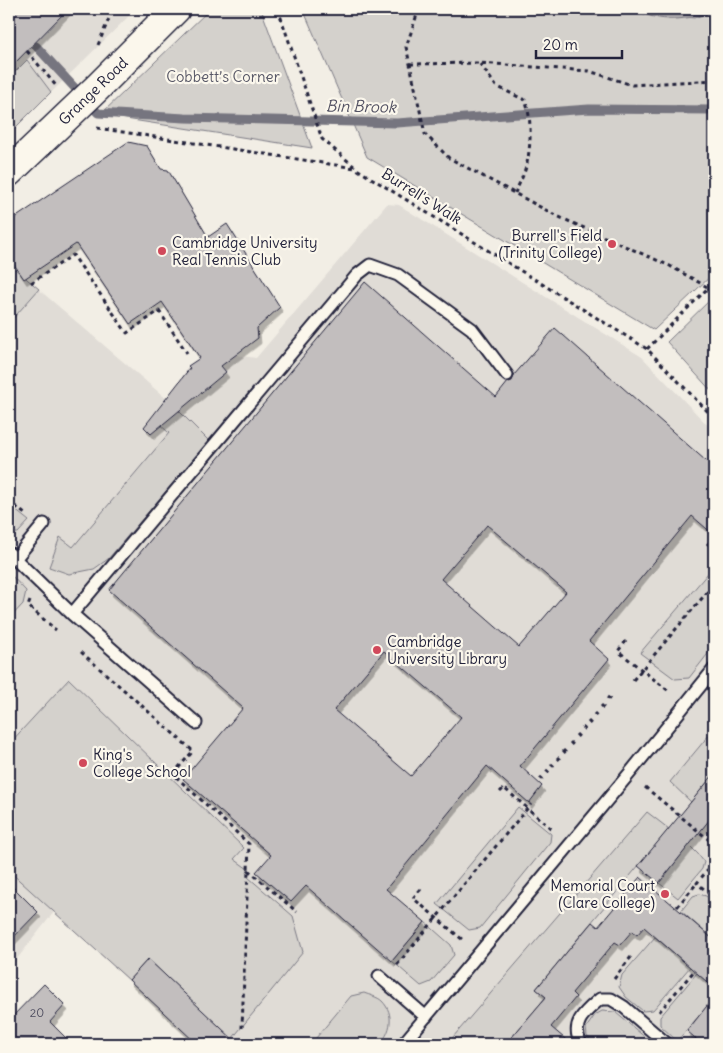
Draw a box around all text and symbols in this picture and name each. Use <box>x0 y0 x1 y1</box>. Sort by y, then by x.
scale bar <box>536 28 622 60</box>
text: 20 m <box>543 35 578 54</box>
street label: Grange Road <box>54 53 132 129</box>
park label: Cobbett’s Corner <box>166 67 280 86</box>
water label: Bin Brook <box>326 95 398 117</box>
street label: Burrell's Walk <box>378 164 466 228</box>
place label: Burrell's Field (Trinity College) <box>499 226 602 262</box>
place label: Cambridge University Real Tennis Club <box>172 233 317 269</box>
marker: Burrell's Field (Trinity College) <box>606 238 618 250</box>
marker: Cambridge University Real Tennis Club <box>156 245 168 257</box>
place label: Cambridge University Library <box>387 632 507 668</box>
marker: Cambridge University Library <box>371 644 383 656</box>
place label: King's College School <box>93 745 191 781</box>
marker: King's College School <box>77 757 89 769</box>
place label: Memorial Court (Clare College) <box>550 876 655 912</box>
marker: Memorial Court (Clare College) <box>659 888 671 900</box>
house number: 20 <box>30 1005 44 1020</box>

